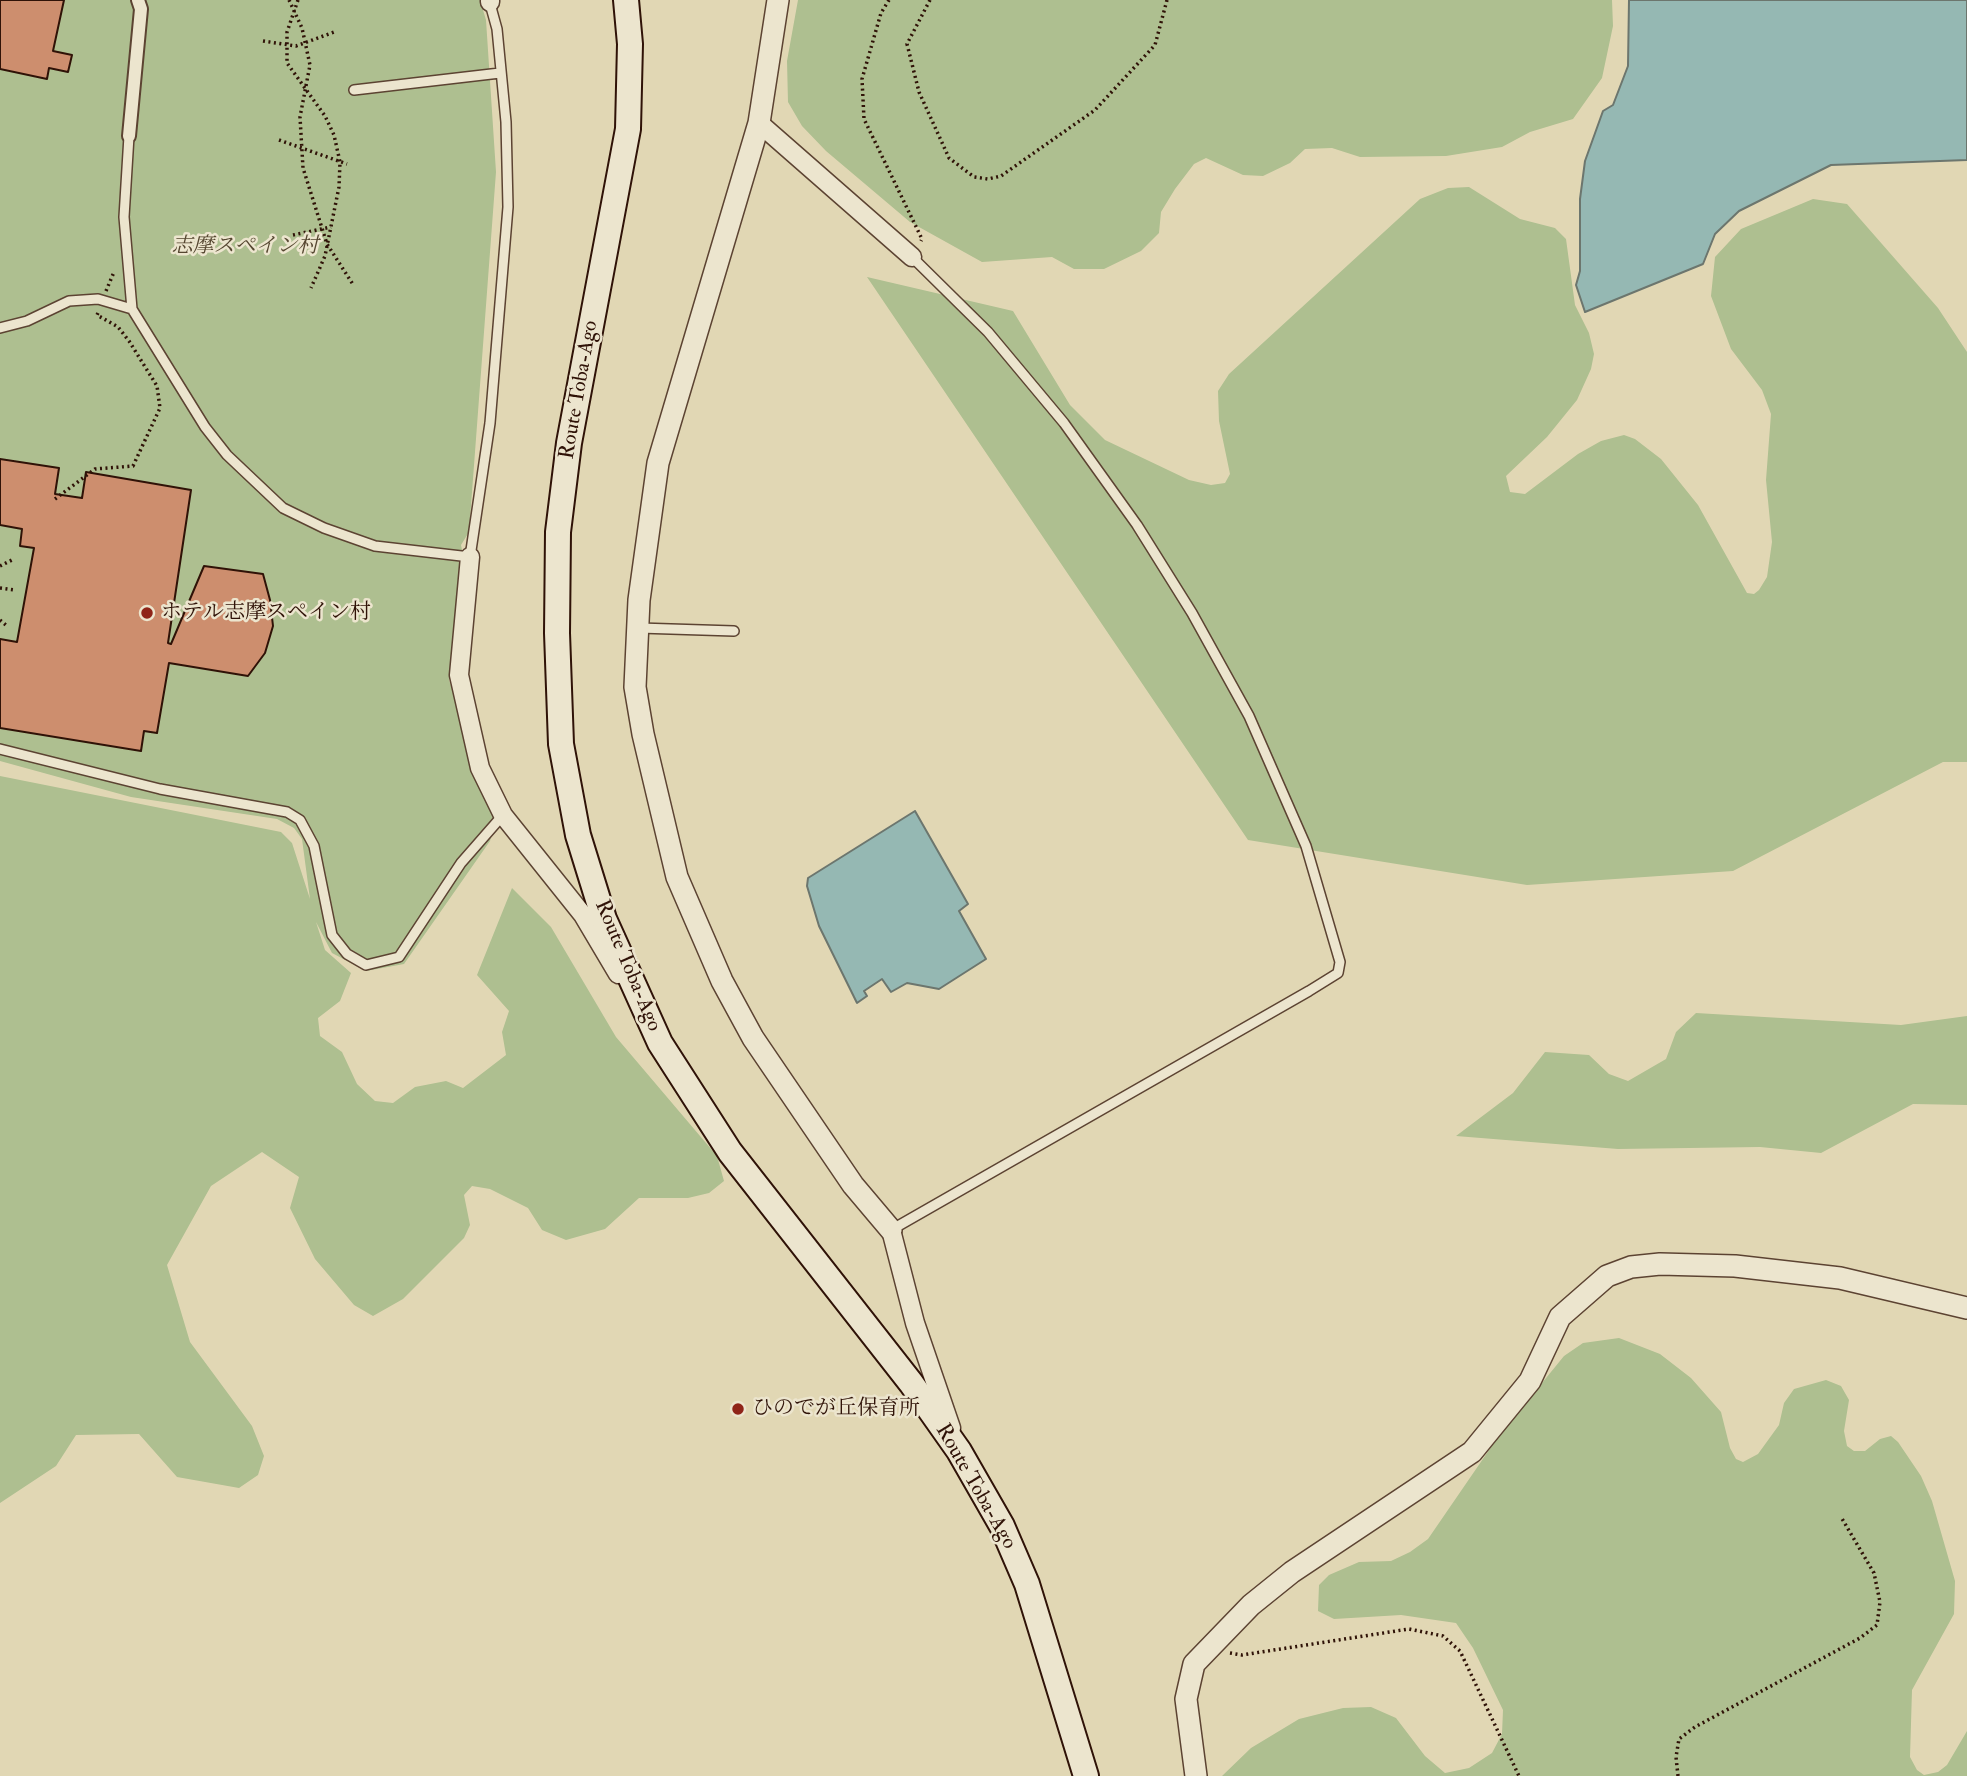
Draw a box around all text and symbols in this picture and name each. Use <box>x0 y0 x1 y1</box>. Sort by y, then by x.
park label: 志摩スペイン村 <box>172 234 318 260</box>
street label: Route Toba-Ago <box>555 319 605 461</box>
place label: ホテル志摩スペイン村 <box>161 600 371 626</box>
marker: ホテル志摩スペイン村 <box>139 605 155 621</box>
street label: Route Toba-Ago <box>588 896 666 1036</box>
place label: ひのでが丘保育所 <box>752 1396 920 1422</box>
marker: ひのでが丘保育所 <box>730 1401 746 1417</box>
street label: Route Toba-Ago <box>929 1420 1021 1554</box>

